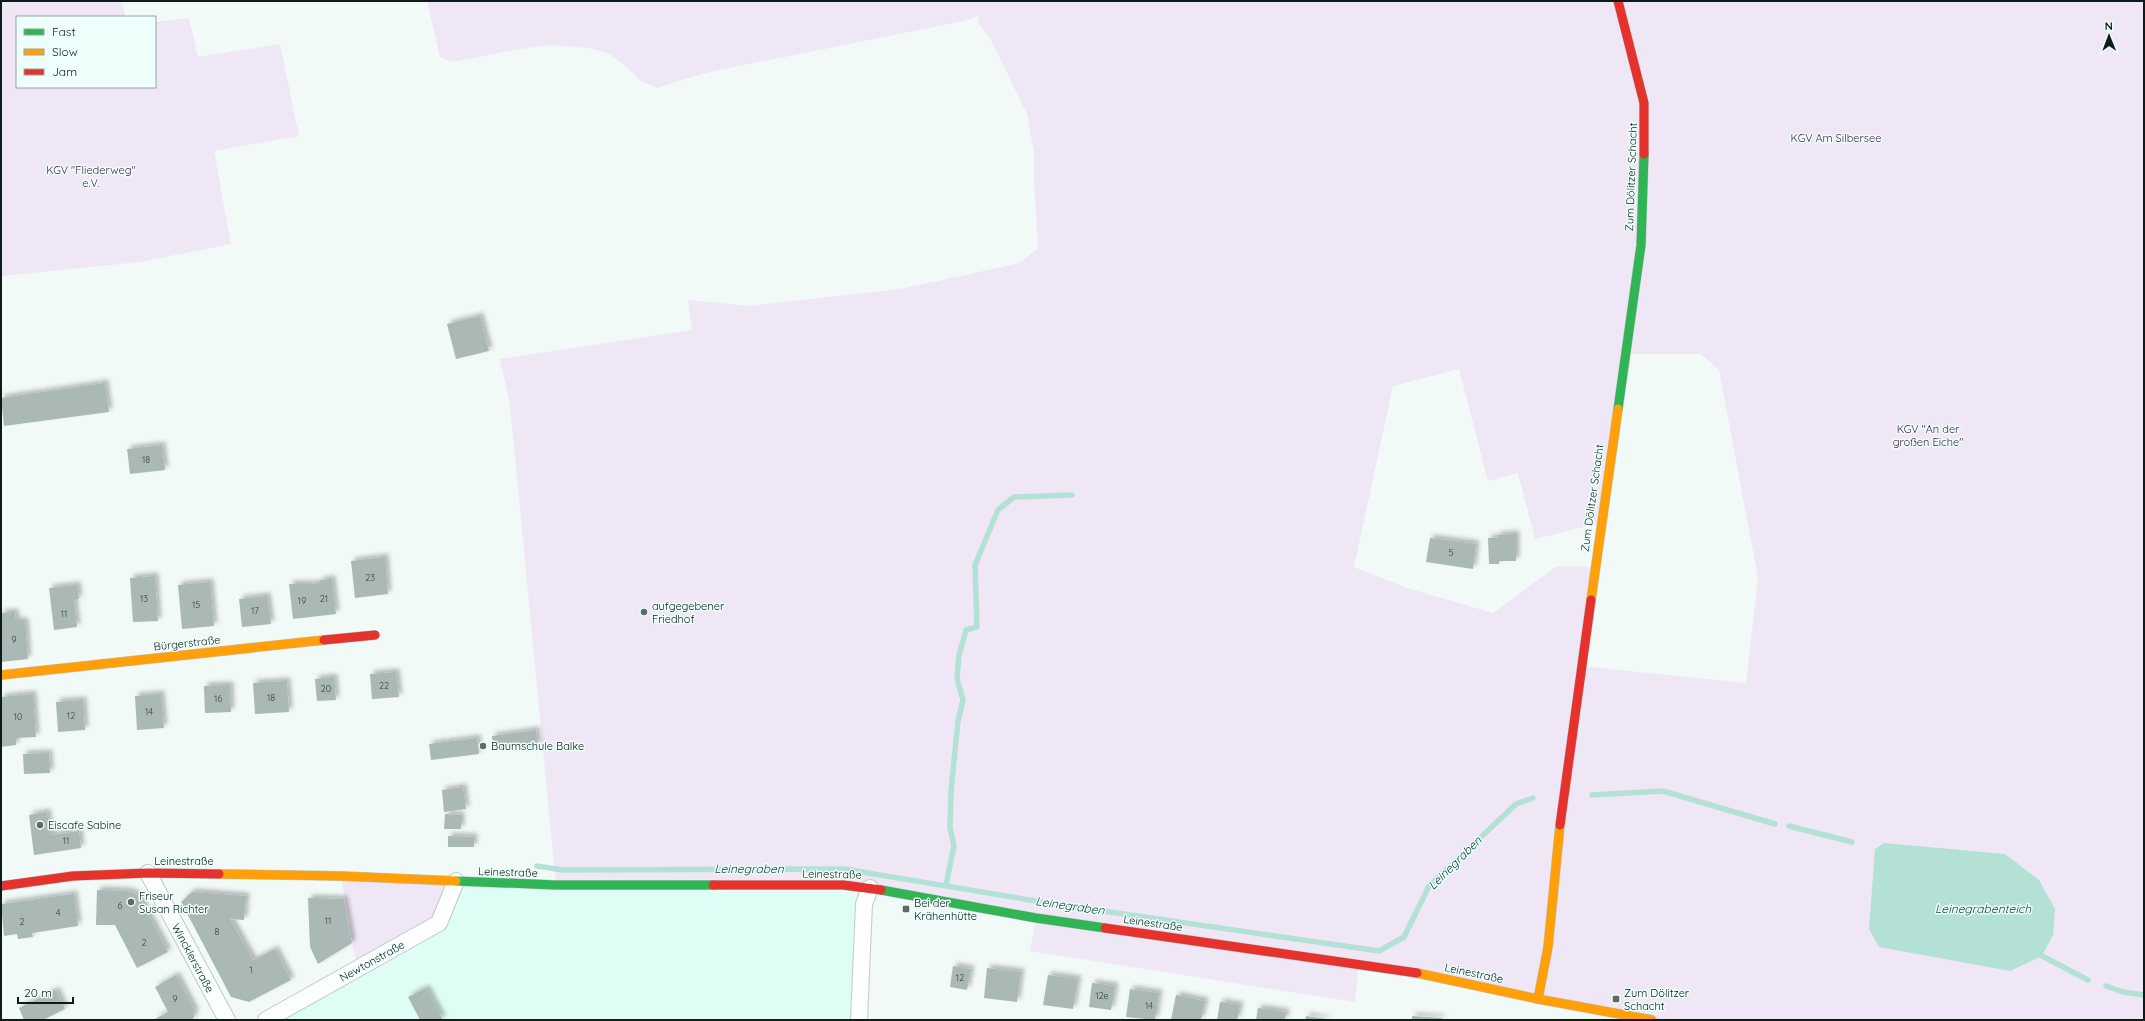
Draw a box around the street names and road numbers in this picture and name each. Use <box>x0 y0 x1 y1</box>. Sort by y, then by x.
street label: Zum Dölitzer Schacht <box>1622 122 1640 232</box>
street label: Zum Dölitzer Schacht <box>1578 443 1607 553</box>
street label: Bürgerstraße <box>153 633 221 653</box>
street label: Leinestraße <box>154 854 214 868</box>
street label: Leinestraße <box>478 864 538 880</box>
street label: Leinestraße <box>802 866 862 882</box>
street label: Leinestraße <box>1123 912 1183 934</box>
street label: Wincklerstraße <box>169 921 217 995</box>
street label: Newtonstraße <box>337 937 407 985</box>
street label: Leinestraße <box>1443 960 1505 986</box>

